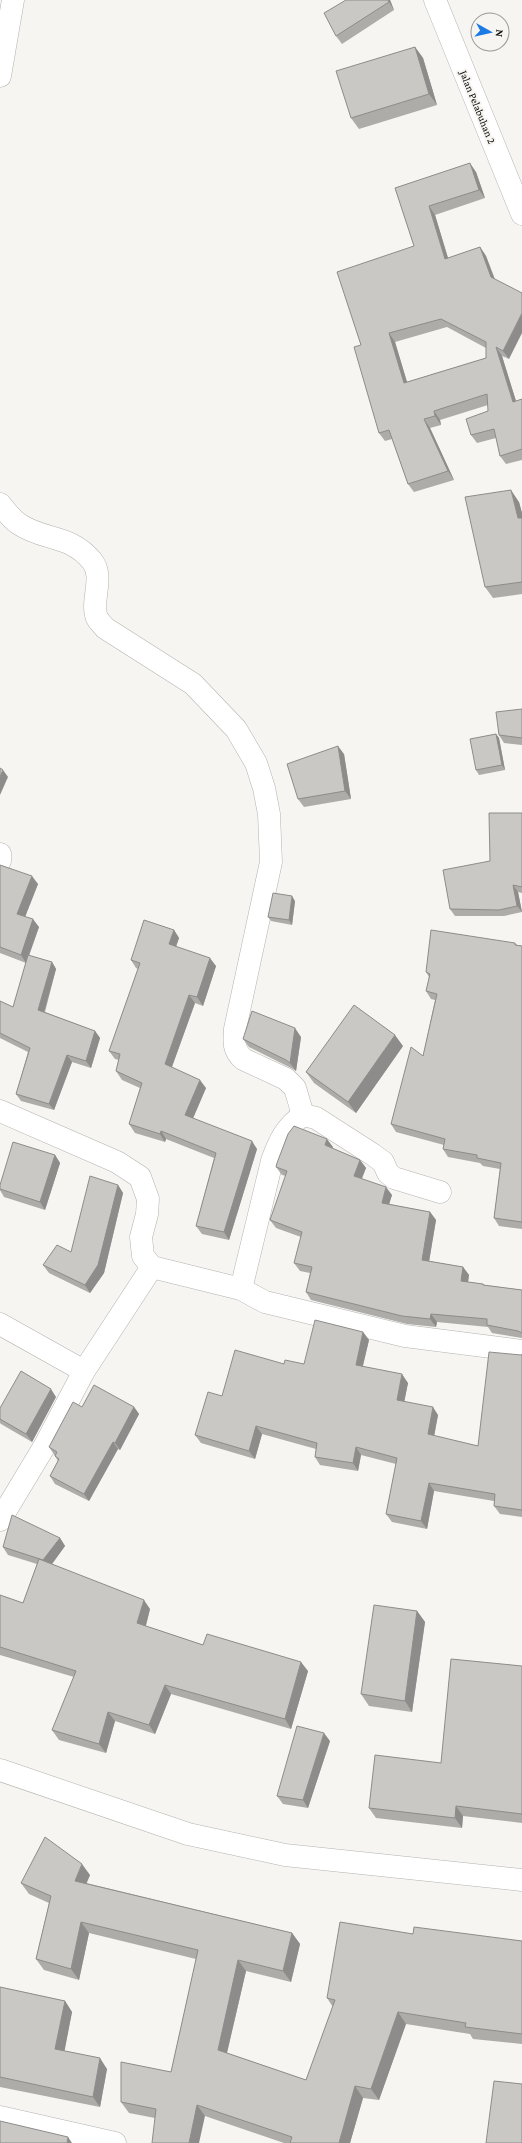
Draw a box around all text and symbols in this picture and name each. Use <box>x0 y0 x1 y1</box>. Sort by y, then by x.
north arrow <box>470 12 510 52</box>
text: N <box>493 29 506 38</box>
street label: Jalan Pelabuhan 2 <box>457 68 498 146</box>

